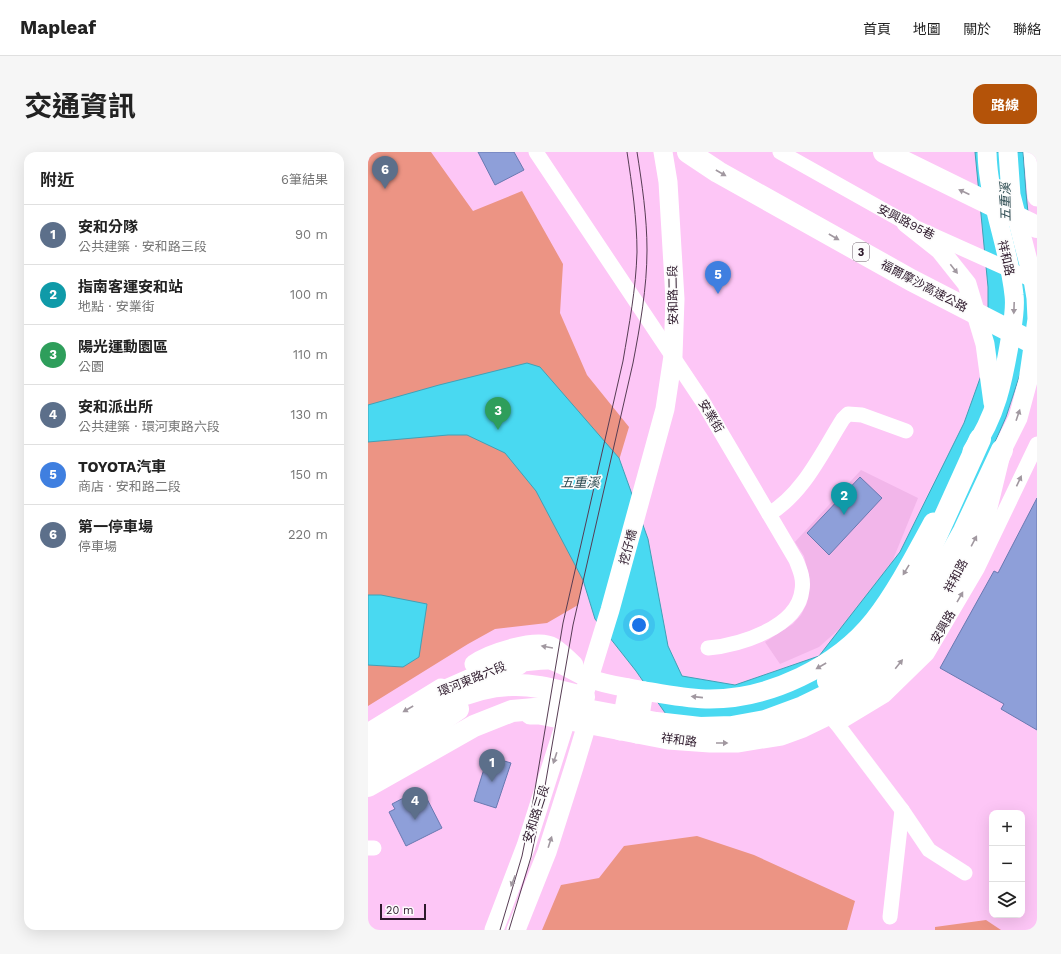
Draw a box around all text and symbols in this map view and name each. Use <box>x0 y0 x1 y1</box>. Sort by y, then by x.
text: Mapleaf <box>20 16 96 39</box>
text: 首頁 <box>863 21 891 37</box>
text: 地圖 <box>913 21 941 37</box>
text: 關於 <box>963 21 991 37</box>
text: 聯絡 <box>1013 21 1041 37</box>
button: 路線 <box>973 84 1037 124</box>
text: 交通資訊 <box>24 90 136 123</box>
pin: 6 <box>372 156 398 189</box>
text: 附近 <box>40 170 74 190</box>
one-way arrow <box>715 170 727 177</box>
text: 6筆結果 <box>281 172 328 187</box>
water label: 五重溪 <box>998 180 1013 222</box>
one-way arrow <box>958 189 969 195</box>
street label: 安興路95巷 <box>875 202 937 242</box>
text: 安和分隊 <box>78 218 138 236</box>
text: 1 <box>50 227 56 242</box>
text: 90 m <box>295 227 328 242</box>
one-way arrow <box>828 233 840 240</box>
text: 公共建築 · 安和路三段 <box>78 239 207 254</box>
street label: 祥和路 <box>995 239 1017 277</box>
road number: 3 <box>853 243 869 261</box>
street label: 福爾摩沙高速公路 <box>878 257 970 315</box>
pin: 5 <box>705 261 731 294</box>
one-way arrow <box>950 263 959 274</box>
street label: 安和路二段 <box>665 265 681 325</box>
text: 指南客運安和站 <box>78 278 183 296</box>
text: 2 <box>49 287 57 302</box>
text: 100 m <box>290 287 328 302</box>
text: 地點 · 安業街 <box>78 299 155 314</box>
one-way arrow <box>1011 302 1017 315</box>
text: 陽光運動園區 <box>78 338 168 356</box>
text: 3 <box>49 347 57 362</box>
text: 110 m <box>293 347 328 362</box>
text: 公園 <box>78 359 104 374</box>
pin: 3 <box>485 397 511 430</box>
street label: 安業街 <box>696 397 726 435</box>
text: 安和派出所 <box>78 398 153 416</box>
text: 4 <box>49 407 57 422</box>
text: 130 m <box>290 407 328 422</box>
one-way arrow <box>1016 408 1022 420</box>
text: 公共建築 · 環河東路六段 <box>78 419 220 434</box>
text: TOYOTA汽車 <box>78 458 166 476</box>
text: 5 <box>49 467 57 482</box>
text: 150 m <box>290 467 328 482</box>
water label: 五重溪 <box>560 475 601 490</box>
one-way arrow <box>1016 475 1022 487</box>
text: 商店 · 安和路二段 <box>78 479 181 494</box>
pin: 2 <box>831 482 857 515</box>
text: 第一停車場 <box>78 518 153 536</box>
text: 6 <box>49 527 57 542</box>
text: 220 m <box>288 527 328 542</box>
street label: 挖仔橋 <box>617 528 639 566</box>
one-way arrow <box>971 536 977 547</box>
text: 停車場 <box>78 539 117 554</box>
street label: 祥和路 <box>941 557 971 595</box>
one-way arrow <box>902 564 909 576</box>
one-way arrow <box>957 592 964 603</box>
street label: 安興路 <box>928 608 958 646</box>
your location <box>629 615 649 635</box>
one-way arrow <box>541 643 554 649</box>
one-way arrow <box>894 658 903 669</box>
street label: 環河東路六段 <box>436 659 508 699</box>
one-way arrow <box>815 662 827 669</box>
one-way arrow <box>691 694 703 701</box>
one-way arrow <box>402 706 413 713</box>
street label: 祥和路 <box>660 731 698 749</box>
one-way arrow <box>716 740 729 746</box>
pin: 1 <box>479 749 505 782</box>
one-way arrow <box>552 752 558 764</box>
street label: 安和路三段 <box>520 783 552 845</box>
pin: 4 <box>402 787 428 820</box>
map controls <box>989 810 1025 918</box>
button: + <box>989 810 1025 846</box>
one-way arrow <box>547 835 553 847</box>
button: − <box>989 846 1025 882</box>
one-way arrow <box>510 875 516 887</box>
button: layers <box>989 882 1025 918</box>
scale bar <box>380 902 426 921</box>
text: 20 m <box>386 904 414 917</box>

